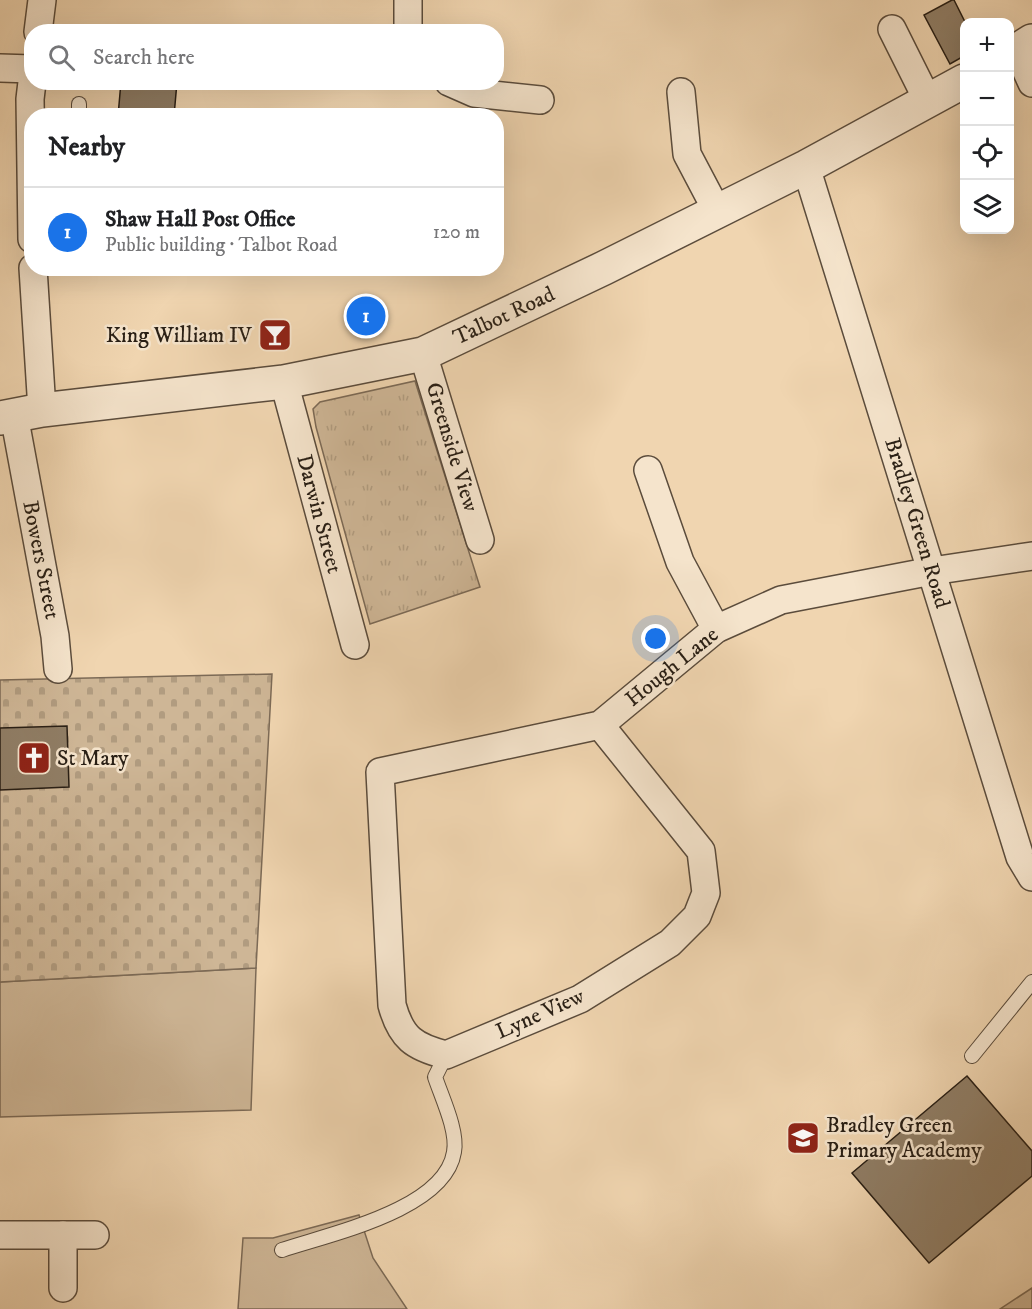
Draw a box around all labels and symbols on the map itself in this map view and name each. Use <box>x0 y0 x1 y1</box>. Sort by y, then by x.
street label: Talbot Road <box>449 281 559 351</box>
pin: 1 <box>346 294 386 338</box>
bar icon: King William IV <box>257 317 293 353</box>
place label: King William IV <box>106 322 253 349</box>
street label: Greenside View <box>420 379 484 515</box>
street label: Bradley Green Road <box>878 435 956 611</box>
street label: Darwin Street <box>290 452 348 576</box>
street label: Bowers Street <box>16 499 66 621</box>
street label: Hough Lane <box>620 621 724 713</box>
your location <box>641 624 670 653</box>
church icon: St Mary <box>16 740 52 776</box>
place label: St Mary <box>57 745 129 772</box>
street label: Lyne View <box>492 983 588 1045</box>
place label: Bradley Green Primary Academy <box>826 1112 982 1164</box>
school or university icon: Bradley Green Primary Academy <box>785 1120 821 1156</box>

